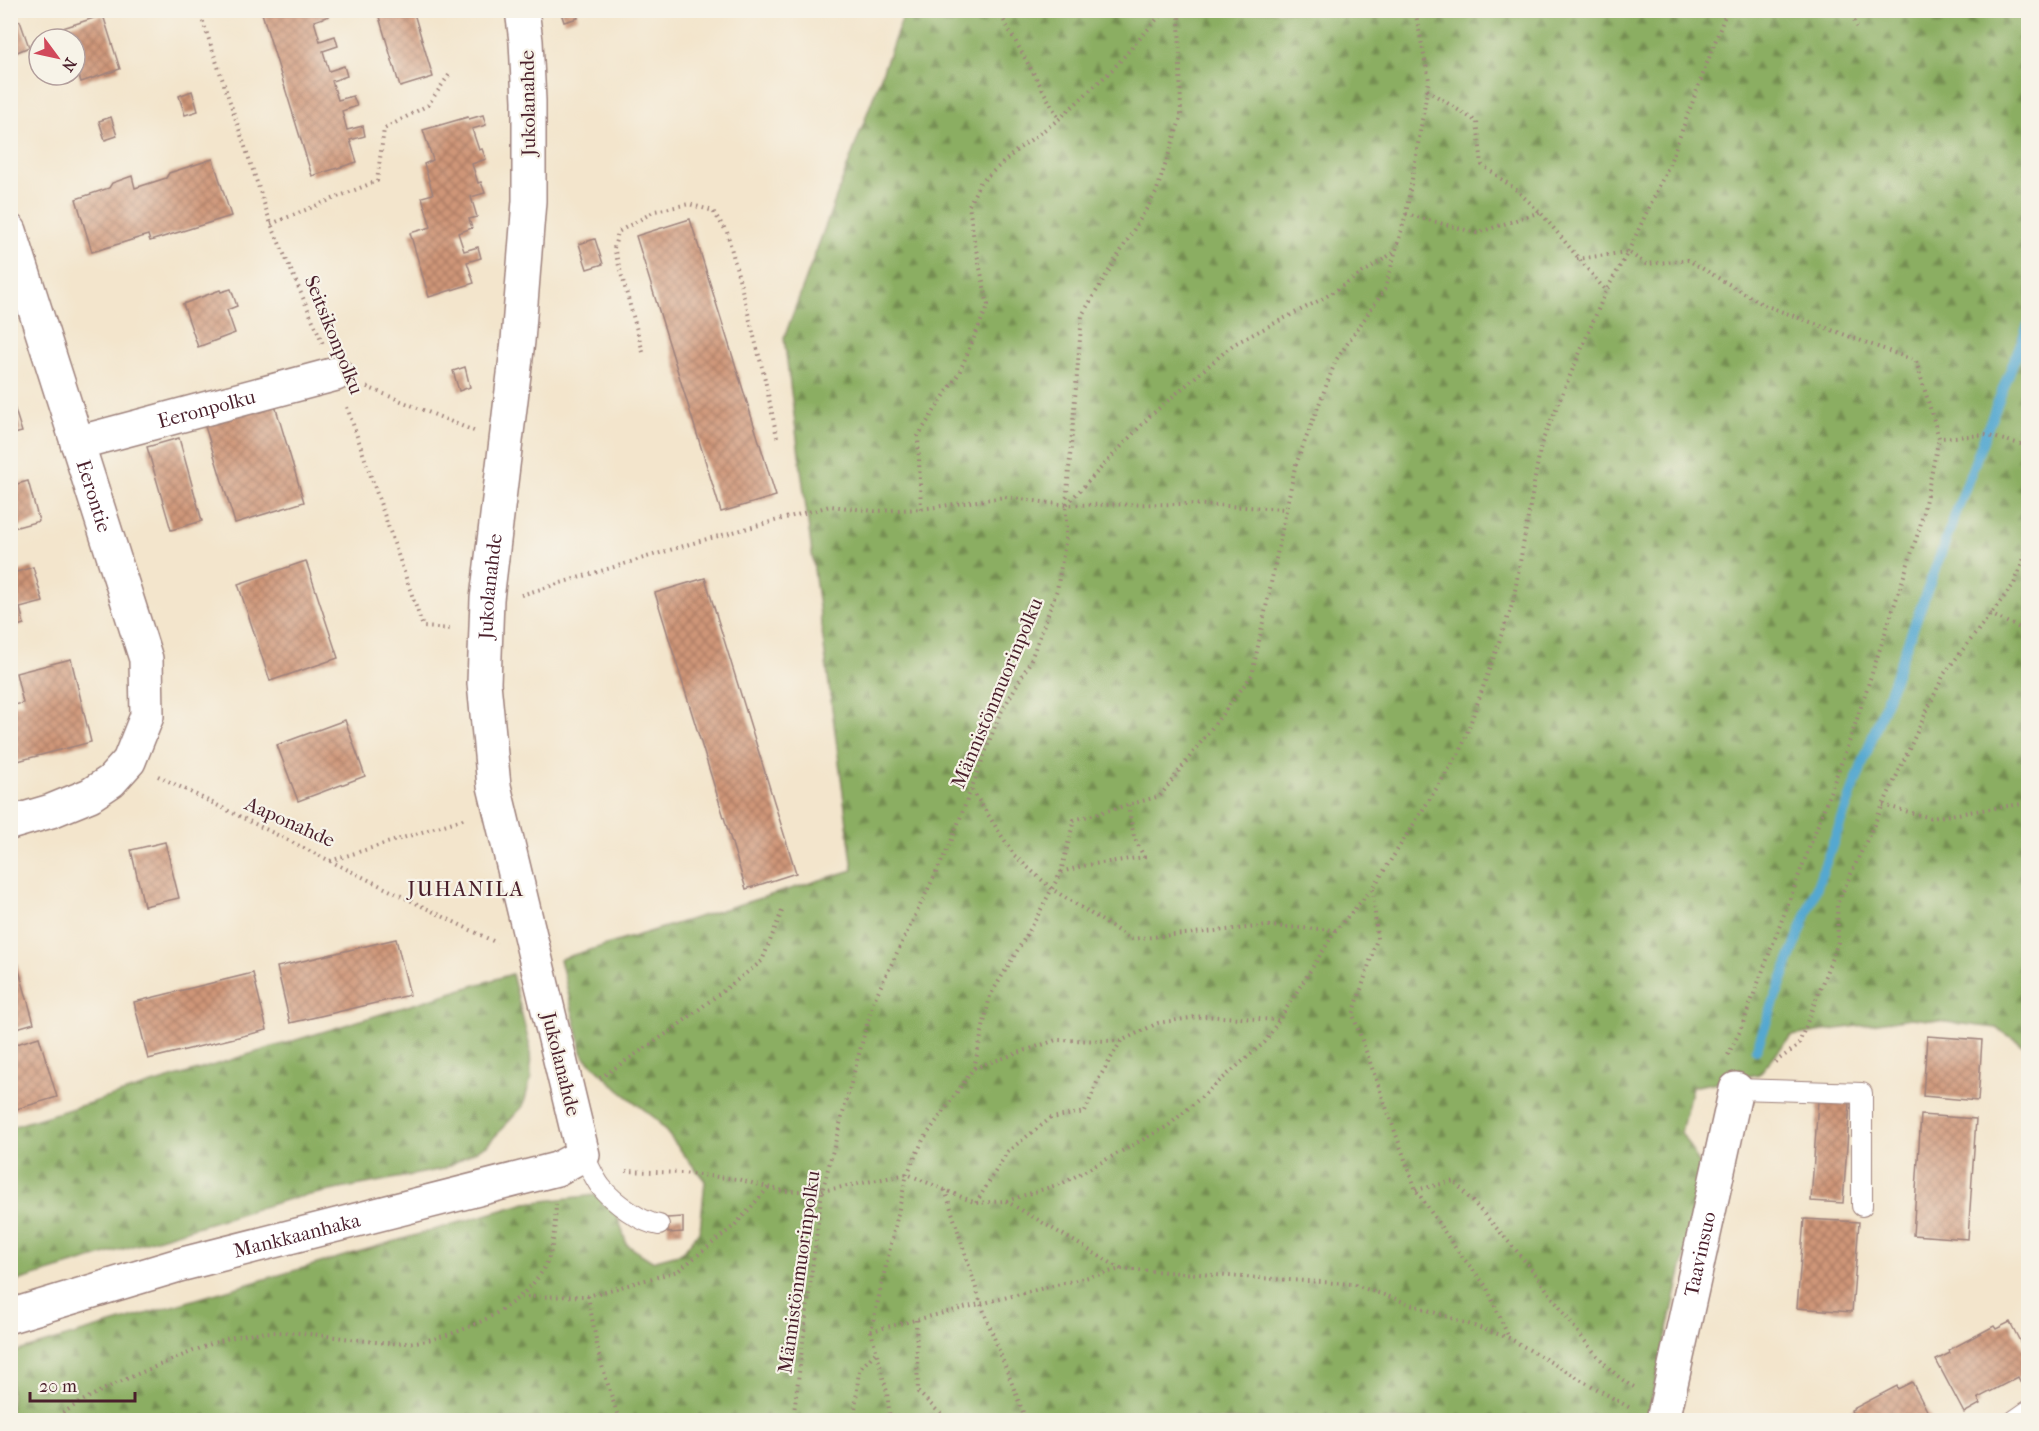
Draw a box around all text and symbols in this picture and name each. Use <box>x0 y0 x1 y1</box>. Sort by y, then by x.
north arrow <box>27 27 87 87</box>
street label: Jukolanahde <box>516 50 540 158</box>
text: N <box>57 55 80 76</box>
street label: Seitsikonpolku <box>300 272 369 398</box>
street label: Eeronpolku <box>155 384 258 433</box>
street label: Eerontie <box>72 457 117 535</box>
street label: Jukolanahde <box>474 532 506 642</box>
street label: Männistönmuorinpolku <box>946 594 1048 792</box>
street label: Aaponahde <box>241 792 339 852</box>
district label: JUHANILA <box>405 877 525 901</box>
street label: Jukolanahde <box>537 1008 585 1118</box>
street label: Männistönmuorinpolku <box>773 1168 825 1375</box>
street label: Mankkaanhaka <box>231 1208 363 1262</box>
street label: Taavinsuo <box>1679 1209 1720 1299</box>
scale bar <box>30 1365 135 1403</box>
text: 20 m <box>39 1376 77 1397</box>

